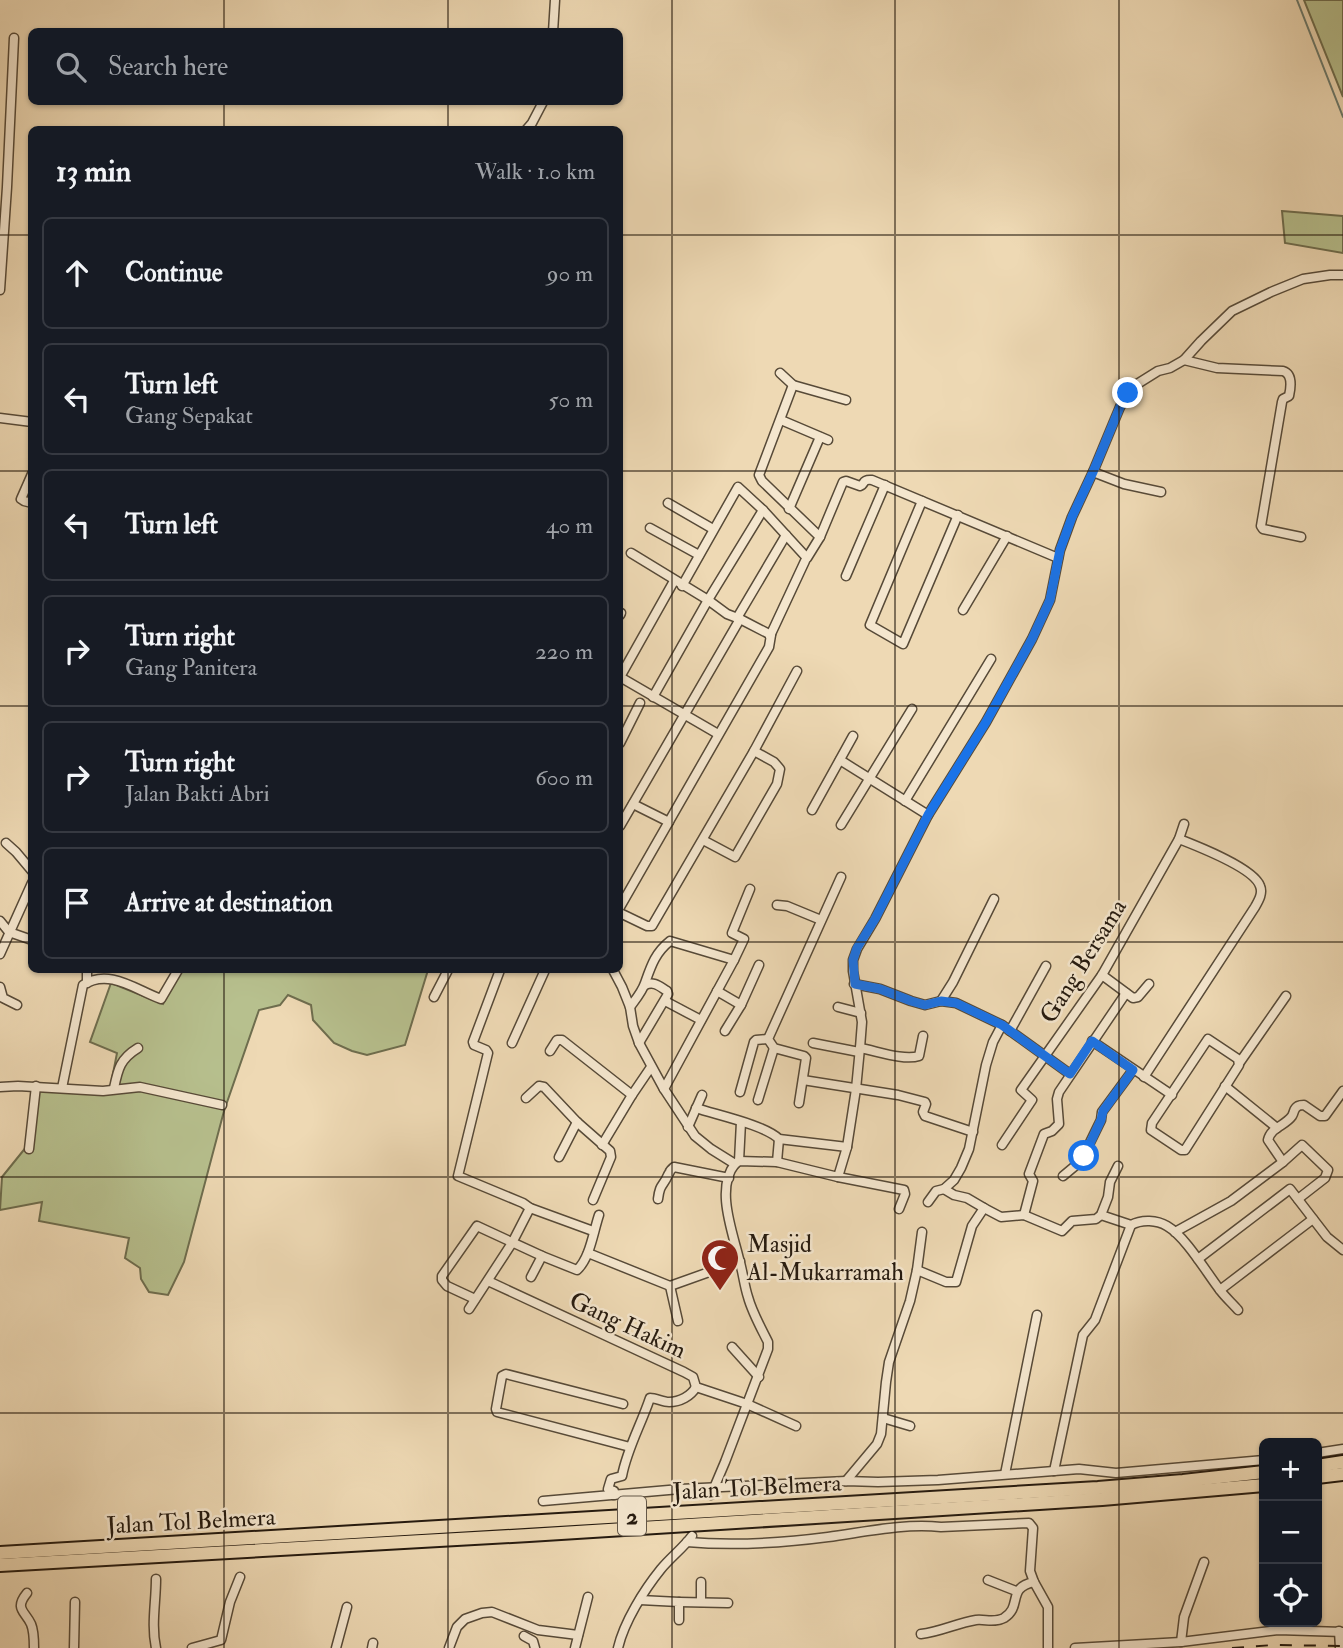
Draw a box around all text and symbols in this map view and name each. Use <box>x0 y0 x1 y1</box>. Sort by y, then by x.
search box <box>28 28 623 105</box>
icon: search <box>52 48 90 86</box>
text: Search here <box>108 51 228 83</box>
text: 13 min <box>56 153 131 190</box>
text: Walk · 1.0 km <box>475 157 595 186</box>
icon: ahead <box>58 254 96 292</box>
text: Continue <box>125 257 223 289</box>
text: 90 m <box>547 259 593 288</box>
text: Turn left <box>125 369 218 401</box>
route end <box>1112 377 1143 408</box>
icon: left <box>58 380 96 418</box>
text: 50 m <box>549 385 593 414</box>
text: Gang Sepakat <box>125 401 253 430</box>
icon: left <box>58 506 96 544</box>
text: Turn left <box>125 509 218 541</box>
text: 40 m <box>546 511 593 540</box>
text: Turn right <box>125 621 235 653</box>
icon: right <box>58 632 96 670</box>
text: 220 m <box>535 637 593 666</box>
text: Gang Panitera <box>125 653 257 682</box>
text: Turn right <box>125 747 235 779</box>
icon: right <box>58 758 96 796</box>
text: 600 m <box>535 763 593 792</box>
text: Jalan Bakti Abri <box>125 779 270 808</box>
icon: arrive <box>58 884 96 922</box>
text: Arrive at destination <box>125 887 333 919</box>
street label: Gang Bersama <box>1033 892 1134 1029</box>
route start <box>1068 1140 1099 1171</box>
place label: Masjid Al-Mukarramah <box>746 1229 904 1288</box>
mosque icon: Masjid Al-Mukarramah <box>699 1237 741 1292</box>
street label: Gang Hakim <box>564 1285 691 1366</box>
map controls <box>1259 1438 1322 1627</box>
button: + <box>1259 1438 1322 1501</box>
street label: Jalan Tol Belmera <box>671 1468 843 1507</box>
road number: 2 <box>618 1497 646 1536</box>
button: − <box>1259 1501 1322 1564</box>
street label: Jalan Tol Belmera <box>105 1502 277 1541</box>
button: locate <box>1259 1564 1322 1627</box>

